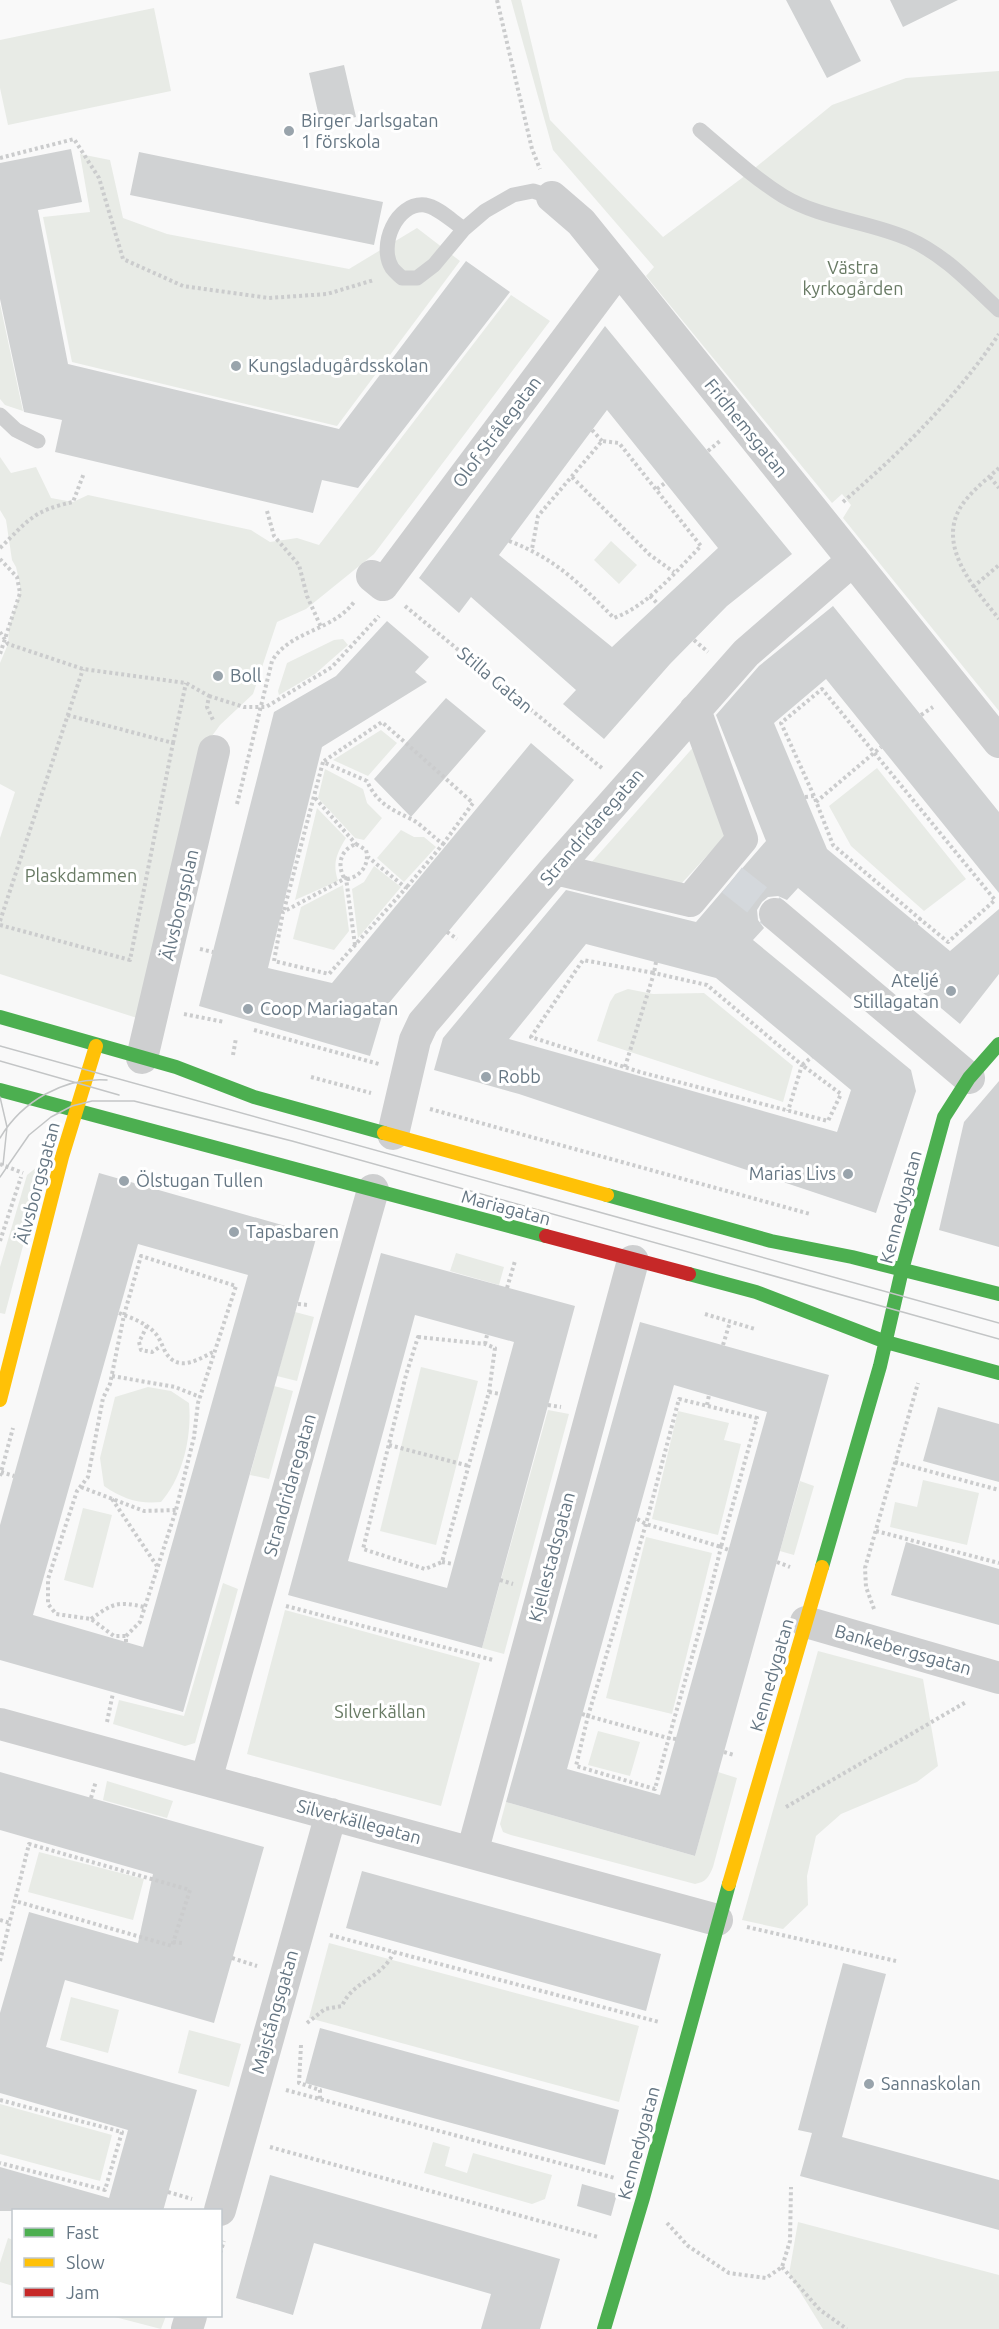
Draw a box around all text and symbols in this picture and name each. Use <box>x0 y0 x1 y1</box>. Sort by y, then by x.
place label: Birger Jarlsgatan 1 förskola <box>301 110 438 151</box>
marker: Birger Jarlsgatan 1 förskola <box>282 124 296 138</box>
park label: Västra kyrkogården <box>802 257 904 298</box>
place label: Kungsladugårdsskolan <box>248 355 429 375</box>
marker: Kungsladugårdsskolan <box>229 359 243 373</box>
street label: Olof Strålegatan <box>448 372 544 491</box>
street label: Fridhemsgatan <box>701 374 793 481</box>
street label: Stilla Gatan <box>454 642 537 716</box>
place label: Boll <box>230 665 262 685</box>
marker: Boll <box>211 669 225 683</box>
street label: Strandridaregatan <box>535 764 647 888</box>
street label: Älvsborgsplan <box>156 847 202 962</box>
park label: Plaskdammen <box>25 865 137 885</box>
place label: Ateljé Stillagatan <box>853 970 939 1011</box>
marker: Ateljé Stillagatan <box>944 984 958 998</box>
place label: Coop Mariagatan <box>260 998 398 1018</box>
marker: Coop Mariagatan <box>241 1002 255 1016</box>
place label: Robb <box>498 1066 541 1086</box>
marker: Robb <box>479 1070 493 1084</box>
street label: Älvsborgsgatan <box>11 1120 63 1246</box>
street label: Kennedygatan <box>875 1148 925 1266</box>
place label: Marias Livs <box>749 1163 836 1183</box>
marker: Marias Livs <box>841 1167 855 1181</box>
place label: Ölstugan Tullen <box>136 1170 263 1190</box>
marker: Ölstugan Tullen <box>117 1174 131 1188</box>
street label: Mariagatan <box>459 1186 553 1229</box>
place label: Tapasbaren <box>246 1221 339 1241</box>
marker: Tapasbaren <box>227 1225 241 1239</box>
street label: Strandridaregatan <box>259 1411 319 1558</box>
street label: Kjellestadsgatan <box>524 1490 578 1624</box>
street label: Kennedygatan <box>745 1616 797 1733</box>
street label: Bankebergsgatan <box>833 1620 974 1678</box>
park label: Silverkällan <box>334 1701 426 1721</box>
street label: Silverkällegatan <box>295 1795 424 1847</box>
street label: Majstångsgatan <box>247 1947 301 2076</box>
place label: Sannaskolan <box>881 2073 981 2093</box>
marker: Sannaskolan <box>862 2077 876 2091</box>
street label: Kennedygatan <box>613 2084 663 2202</box>
legend <box>12 2209 222 2317</box>
text: Fast <box>66 2222 99 2242</box>
text: Slow <box>66 2252 105 2272</box>
text: Jam <box>66 2282 100 2302</box>

